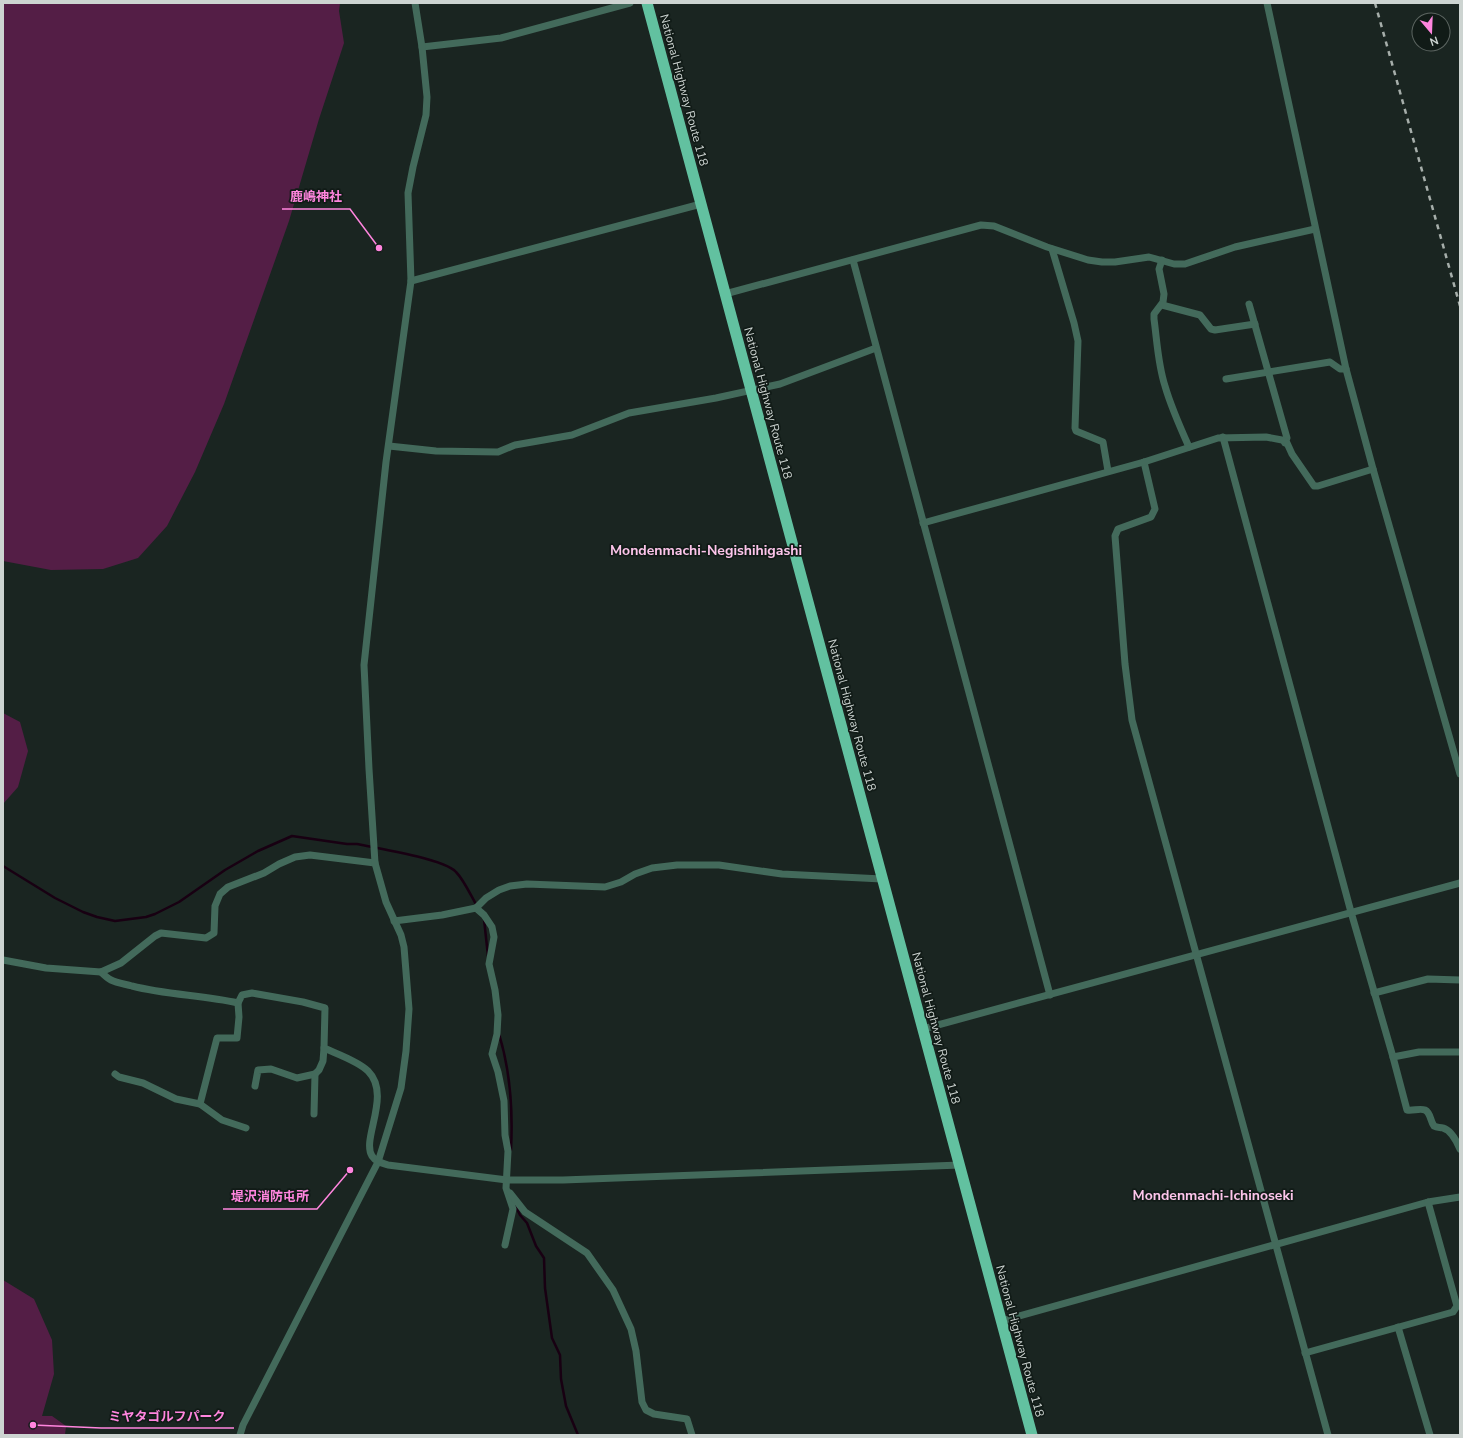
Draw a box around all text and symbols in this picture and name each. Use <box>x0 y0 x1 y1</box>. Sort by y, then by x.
street label: National Highway Route 118 <box>656 12 712 168</box>
north arrow <box>1411 12 1451 52</box>
text: N <box>1428 33 1440 49</box>
callout: 鹿嶋神社 <box>282 184 350 209</box>
text: 鹿嶋神社 <box>290 188 342 206</box>
street label: National Highway Route 118 <box>740 325 796 481</box>
district label: Mondenmachi-Negishihigashi <box>610 541 802 560</box>
street label: National Highway Route 118 <box>824 637 880 793</box>
street label: National Highway Route 118 <box>908 950 964 1106</box>
callout: 堤沢消防屯所 <box>223 1184 317 1209</box>
district label: Mondenmachi-Ichinoseki <box>1132 1186 1294 1205</box>
text: 堤沢消防屯所 <box>231 1188 309 1206</box>
street label: National Highway Route 118 <box>992 1263 1048 1419</box>
callout: ミヤタゴルフパーク <box>101 1403 234 1428</box>
text: ミヤタゴルフパーク <box>108 1408 226 1426</box>

